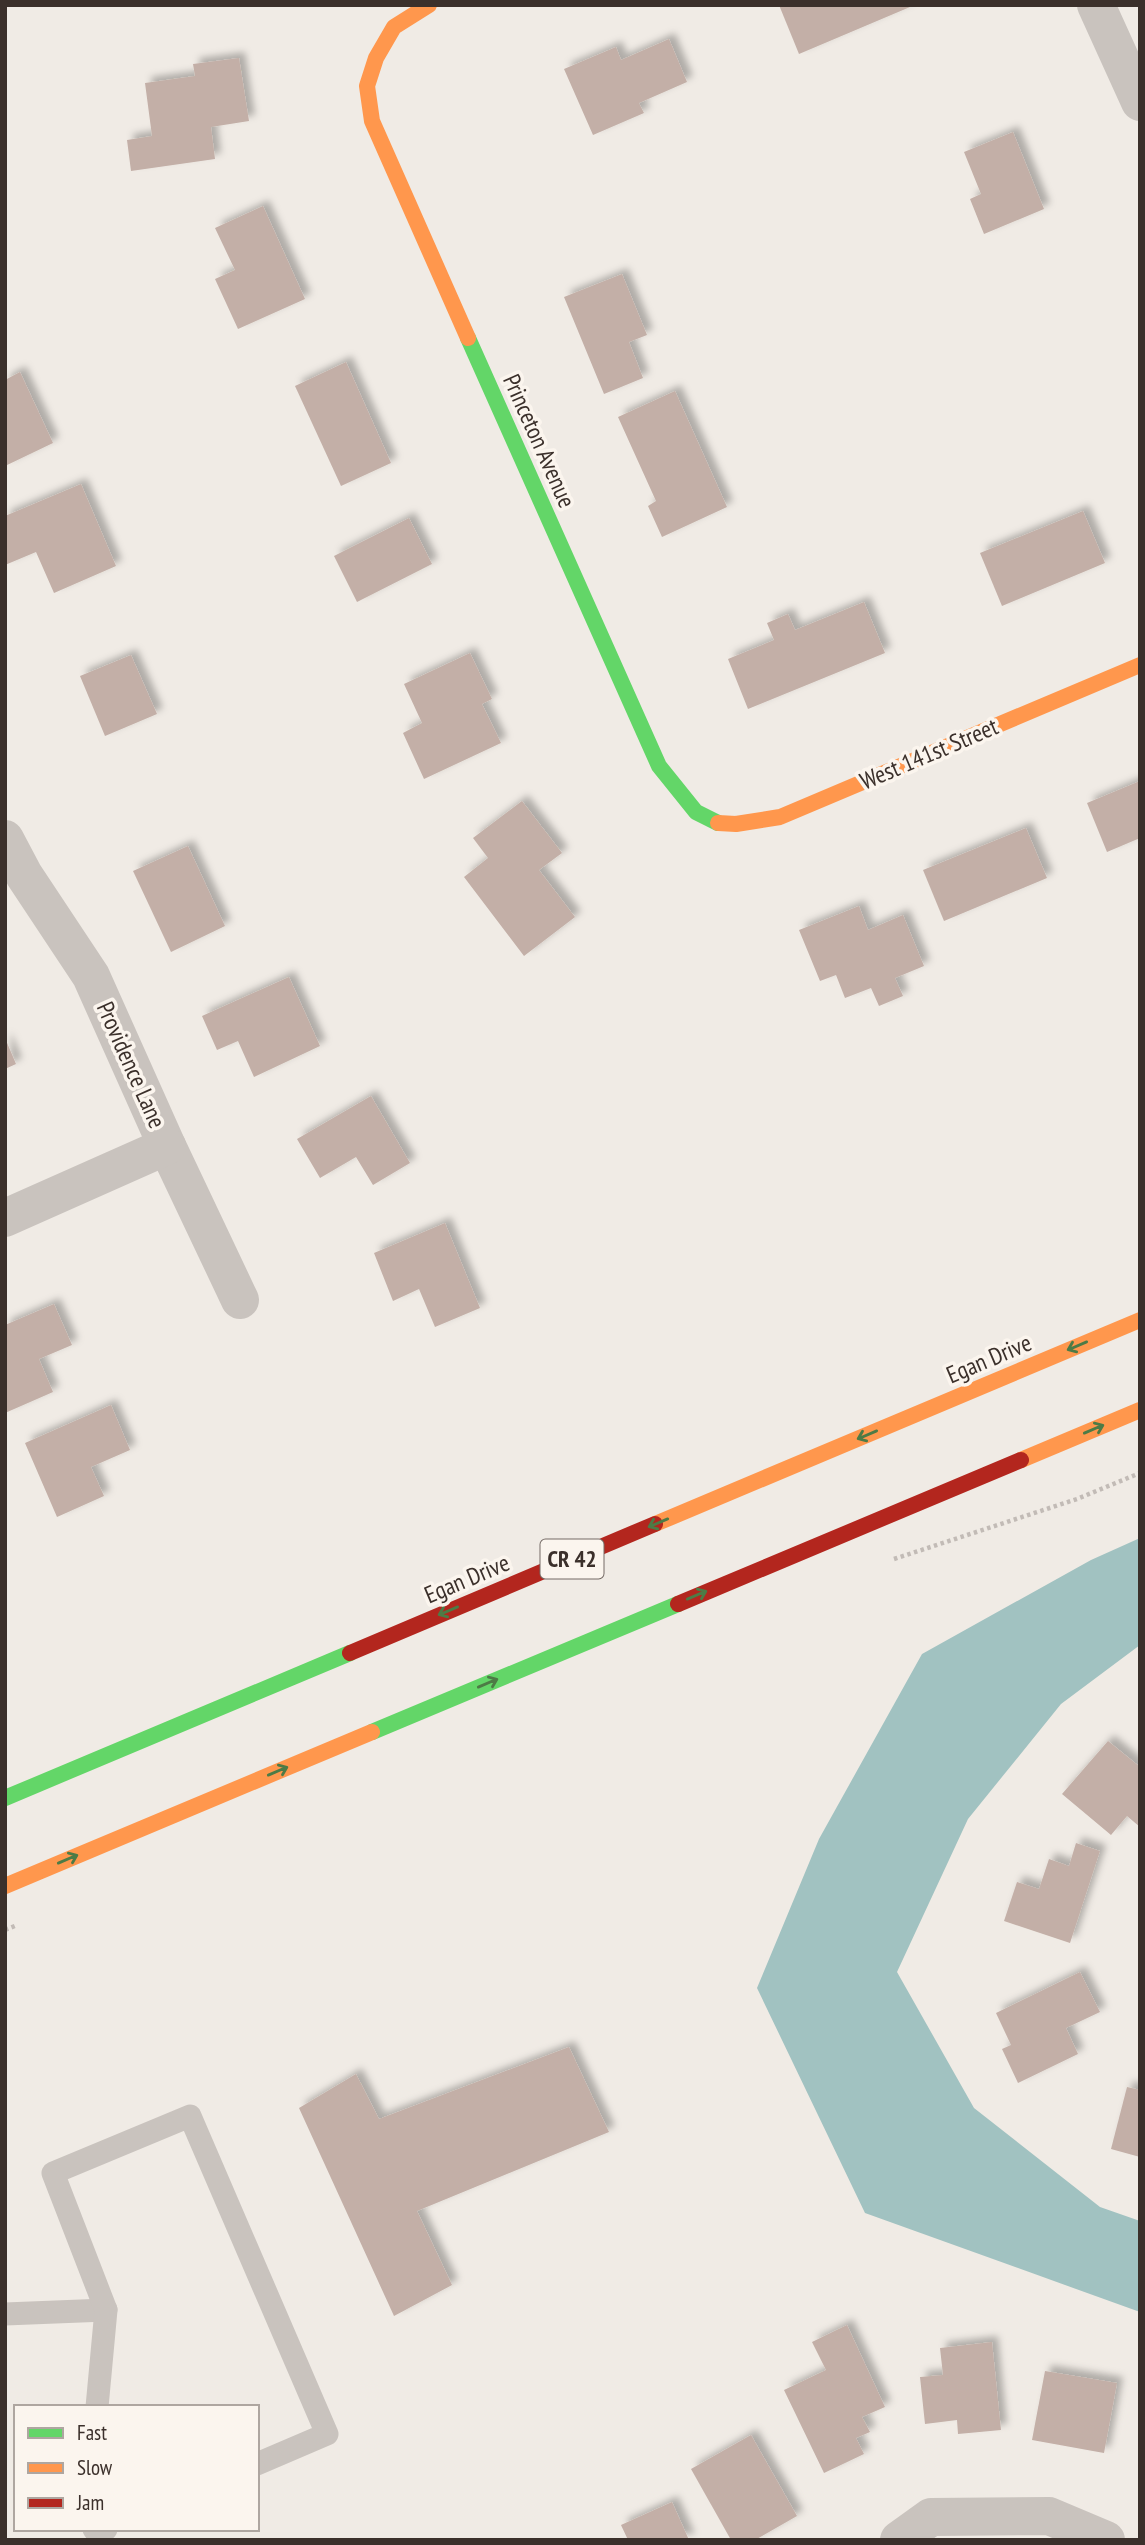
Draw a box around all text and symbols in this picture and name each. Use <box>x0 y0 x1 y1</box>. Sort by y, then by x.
street label: Princeton Avenue <box>496 369 583 512</box>
street label: West 141st Street <box>855 710 1003 796</box>
street label: Providence Lane <box>90 997 173 1133</box>
street label: Egan Drive <box>942 1327 1036 1390</box>
one-way arrow <box>1067 1341 1088 1354</box>
one-way arrow <box>1083 1422 1104 1435</box>
one-way arrow <box>857 1429 878 1442</box>
one-way arrow <box>647 1517 669 1530</box>
road number: CR 42 <box>540 1540 604 1578</box>
street label: Egan Drive <box>420 1547 514 1610</box>
one-way arrow <box>686 1588 708 1601</box>
one-way arrow <box>438 1606 459 1619</box>
one-way arrow <box>476 1676 498 1689</box>
one-way arrow <box>267 1764 288 1777</box>
one-way arrow <box>57 1852 78 1865</box>
legend <box>14 2405 259 2531</box>
text: Fast <box>77 2419 107 2446</box>
text: Slow <box>77 2454 113 2481</box>
text: Jam <box>76 2489 104 2516</box>

